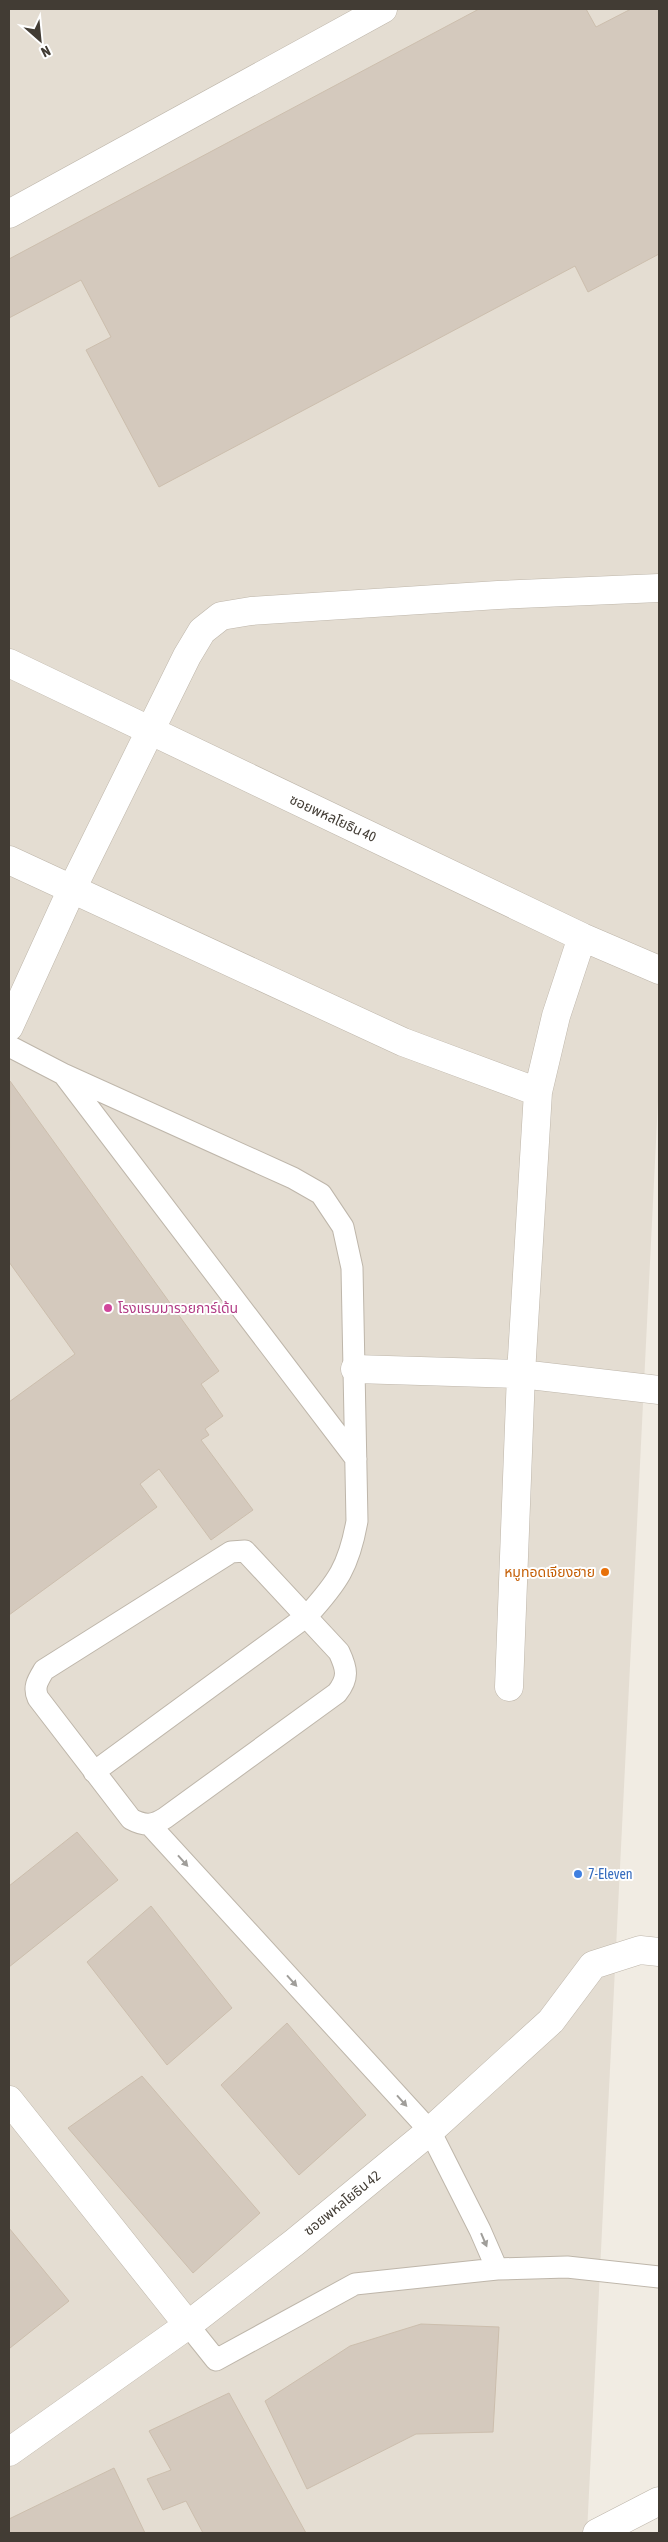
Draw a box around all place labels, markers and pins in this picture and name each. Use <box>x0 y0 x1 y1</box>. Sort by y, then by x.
place label: โรงแรมมารวยการ์เด้น <box>118 1300 238 1316</box>
marker: โรงแรมมารวยการ์เด้น <box>102 1302 114 1314</box>
place label: หมูทอดเจียงฮาย <box>504 1564 595 1581</box>
marker: หมูทอดเจียงฮาย <box>599 1566 611 1578</box>
place label: 7-Eleven <box>588 1866 633 1882</box>
marker: 7-Eleven <box>572 1868 584 1880</box>

